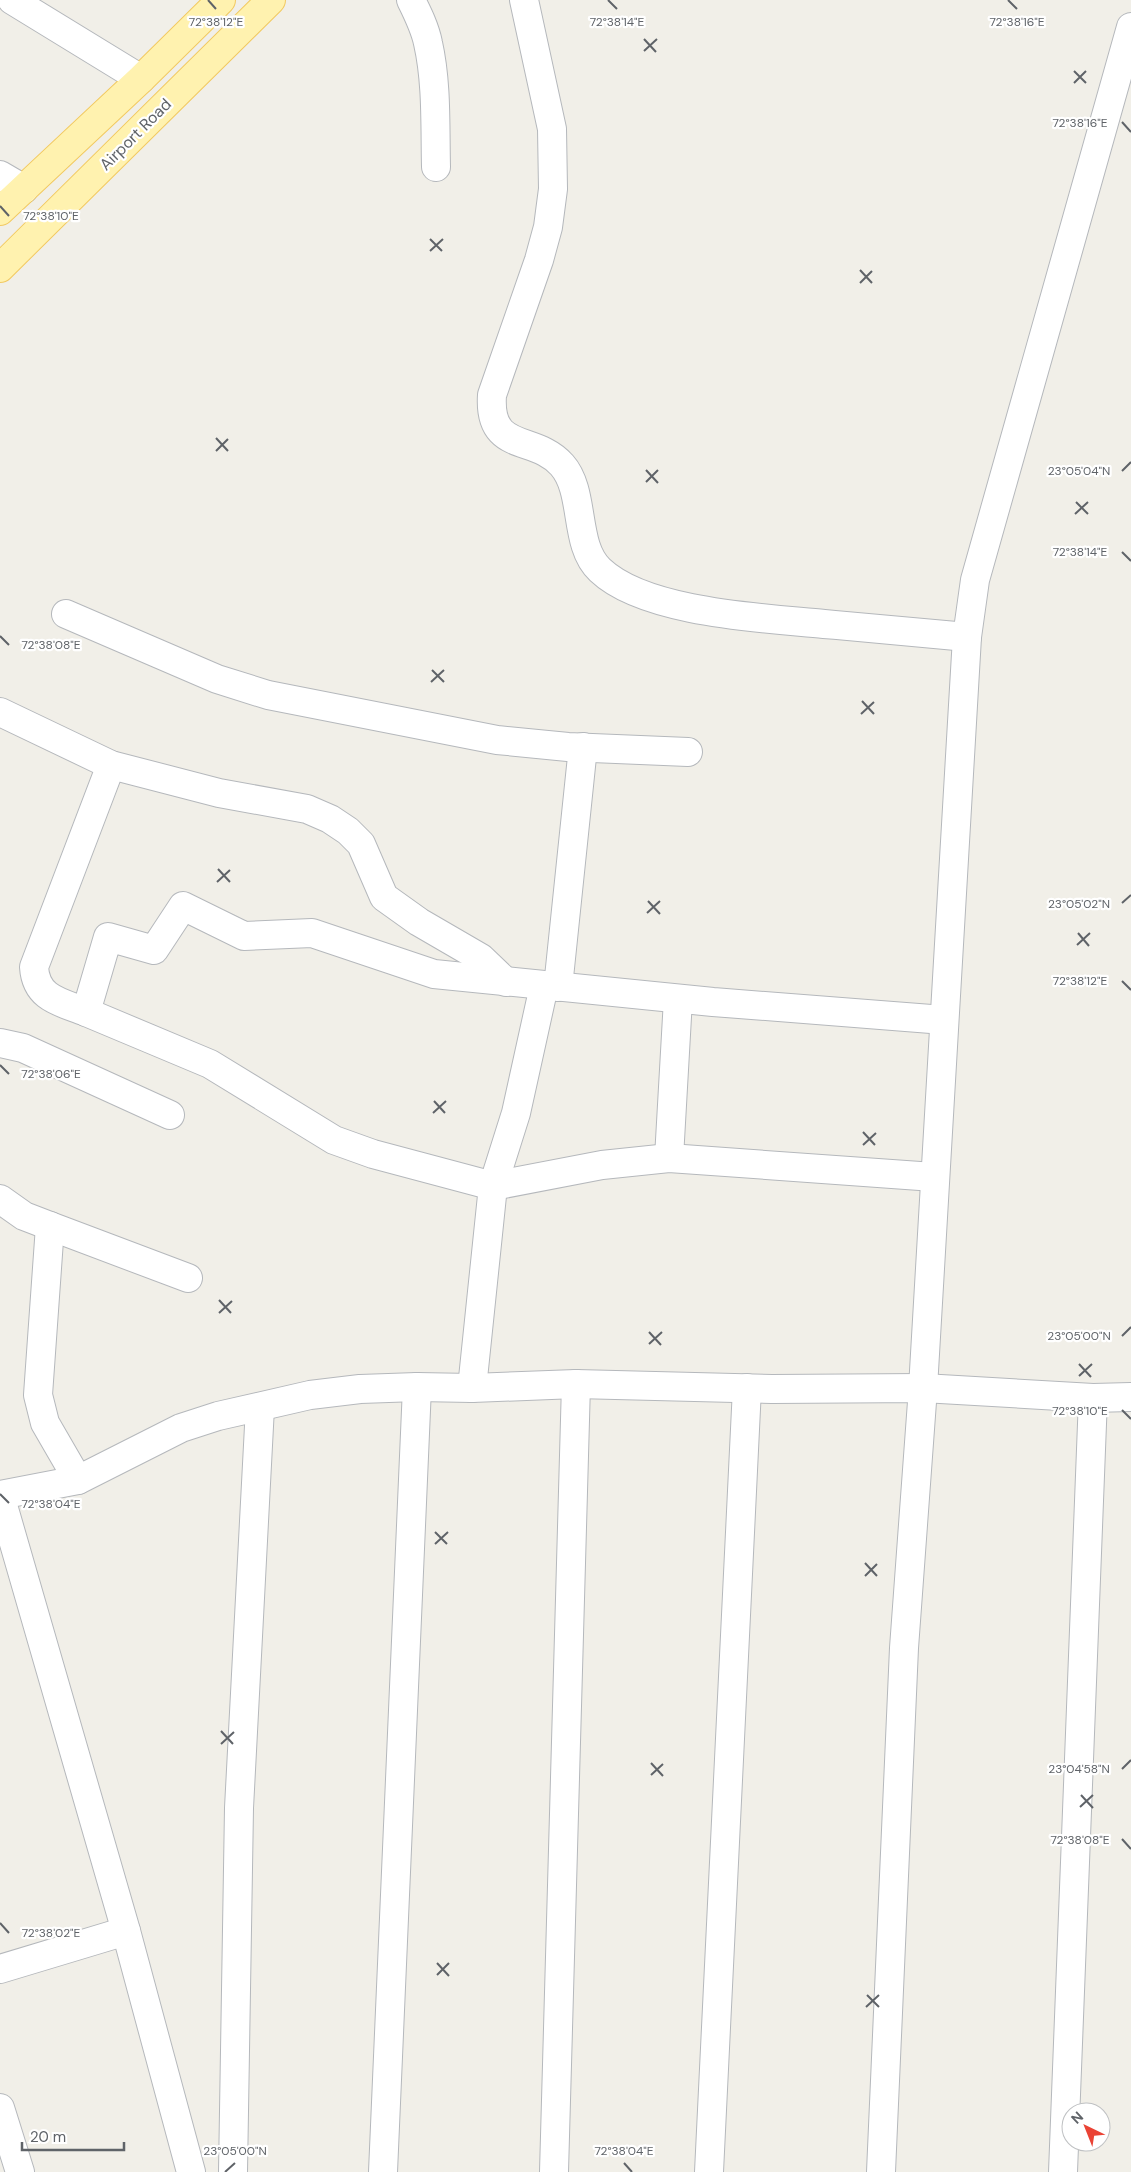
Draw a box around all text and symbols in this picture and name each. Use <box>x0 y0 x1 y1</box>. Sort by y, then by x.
text: 72°38'12"E <box>189 14 243 30</box>
text: 72°38'14"E <box>590 14 645 30</box>
text: 72°38'16"E <box>990 14 1045 30</box>
street label: Airport Road <box>95 94 176 175</box>
text: 72°38'16"E <box>1053 115 1108 131</box>
text: 72°38'10"E <box>23 208 79 224</box>
text: 23°05'04"N <box>1048 463 1110 479</box>
text: 72°38'14"E <box>1053 544 1108 560</box>
text: 72°38'08"E <box>21 637 81 653</box>
text: 23°05'02"N <box>1048 896 1110 912</box>
text: 72°38'12"E <box>1053 973 1107 989</box>
text: 72°38'06"E <box>21 1066 81 1082</box>
text: 23°05'00"N <box>1047 1328 1111 1344</box>
text: 72°38'10"E <box>1052 1403 1108 1419</box>
text: 72°38'04"E <box>21 1496 81 1512</box>
text: 23°04'58"N <box>1048 1761 1110 1777</box>
text: 72°38'08"E <box>1050 1832 1110 1848</box>
text: 72°38'02"E <box>22 1925 81 1941</box>
north arrow <box>1061 2102 1111 2152</box>
text: N <box>1067 2107 1087 2128</box>
scale bar <box>22 2120 125 2152</box>
text: 20 m <box>30 2127 66 2147</box>
text: 23°05'00"N <box>203 2143 267 2159</box>
text: 72°38'04"E <box>594 2143 654 2159</box>

